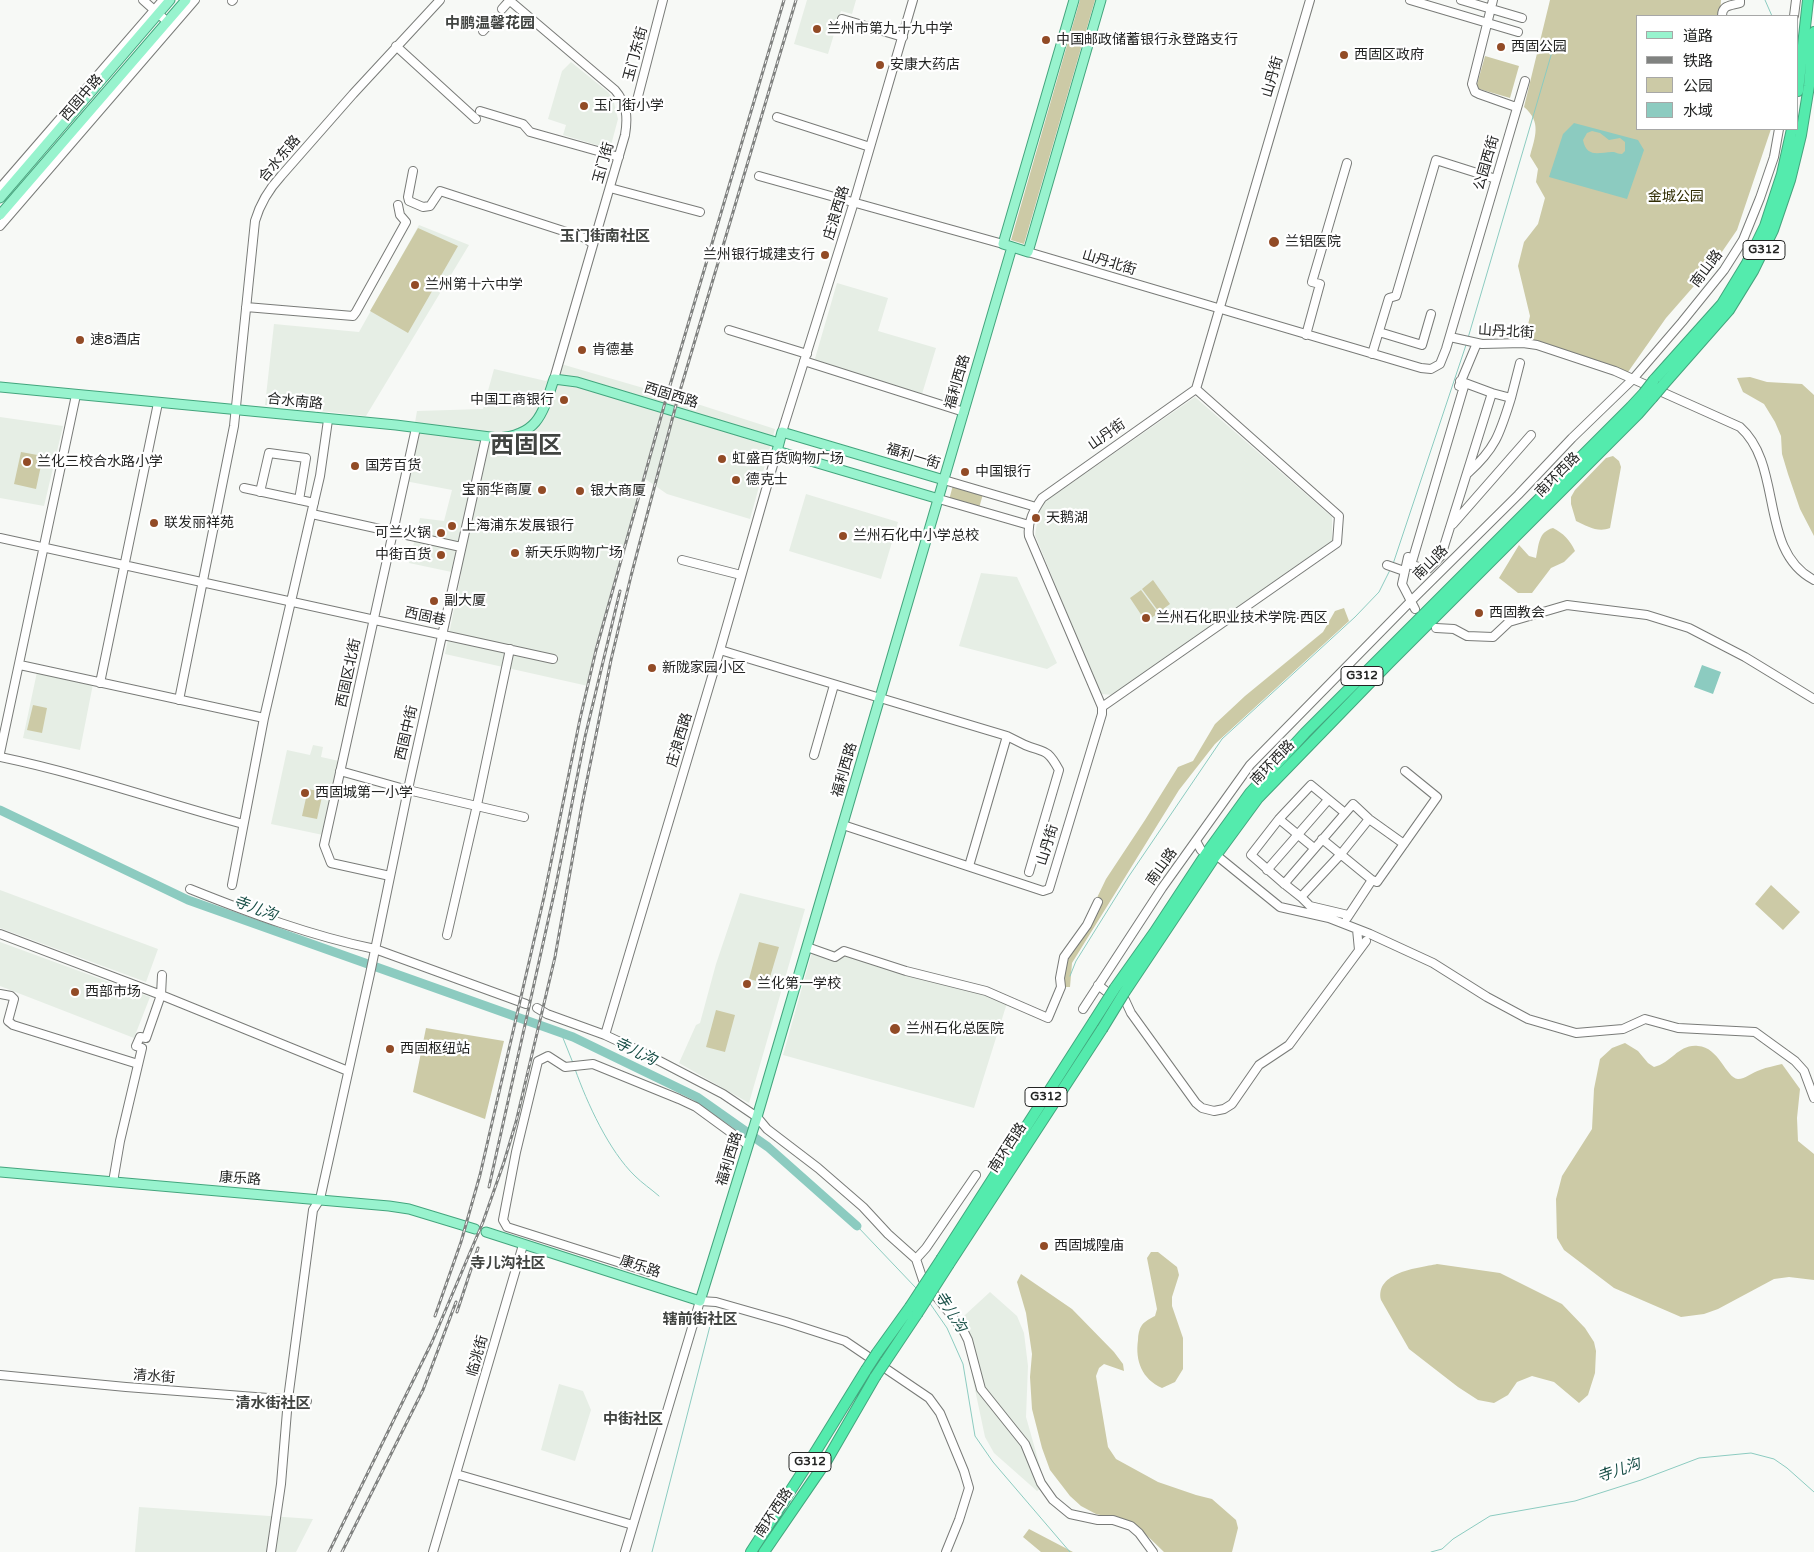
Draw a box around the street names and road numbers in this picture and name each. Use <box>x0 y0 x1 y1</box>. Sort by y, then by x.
street label: 玉门东街 <box>621 25 651 83</box>
street label: 山丹街 <box>1259 54 1287 100</box>
street label: 西固中路 <box>57 71 107 125</box>
street label: 合水东路 <box>256 132 304 186</box>
street label: 公园西街 <box>1471 134 1503 192</box>
street label: 玉门街 <box>590 140 618 186</box>
street label: 庄浪西路 <box>821 184 853 242</box>
road number: G312 <box>1743 240 1785 260</box>
street label: 山丹北街 <box>1080 247 1138 279</box>
street label: 南山路 <box>1688 247 1726 291</box>
street label: 山丹北街 <box>1478 322 1534 342</box>
street label: 福利西路 <box>942 353 974 411</box>
street label: 西固西路 <box>642 380 700 412</box>
street label: 合水南路 <box>266 391 324 413</box>
street label: 山丹街 <box>1085 416 1129 454</box>
street label: 福利一街 <box>884 441 942 473</box>
street label: 南环西路 <box>1532 449 1584 501</box>
street label: 南山路 <box>1410 542 1452 584</box>
street label: 西固巷 <box>403 604 447 630</box>
street label: 西固区北街 <box>334 637 364 709</box>
road number: G312 <box>1341 666 1383 686</box>
street label: 西固中街 <box>393 704 421 762</box>
street label: 庄浪西路 <box>664 711 696 769</box>
street label: 南环西路 <box>1248 737 1298 789</box>
street label: 福利西路 <box>829 741 861 799</box>
street label: 山丹街 <box>1034 822 1062 868</box>
street label: 南山路 <box>1143 845 1181 889</box>
road number: G312 <box>1025 1088 1067 1106</box>
street label: 南环西路 <box>986 1120 1030 1176</box>
street label: 福利西路 <box>714 1130 746 1188</box>
street label: 康乐路 <box>218 1169 262 1189</box>
street label: 康乐路 <box>617 1253 663 1281</box>
street label: 临洮街 <box>464 1333 492 1379</box>
street label: 清水街 <box>132 1367 176 1387</box>
road number: G312 <box>789 1452 831 1471</box>
street label: 南环西路 <box>751 1485 797 1541</box>

